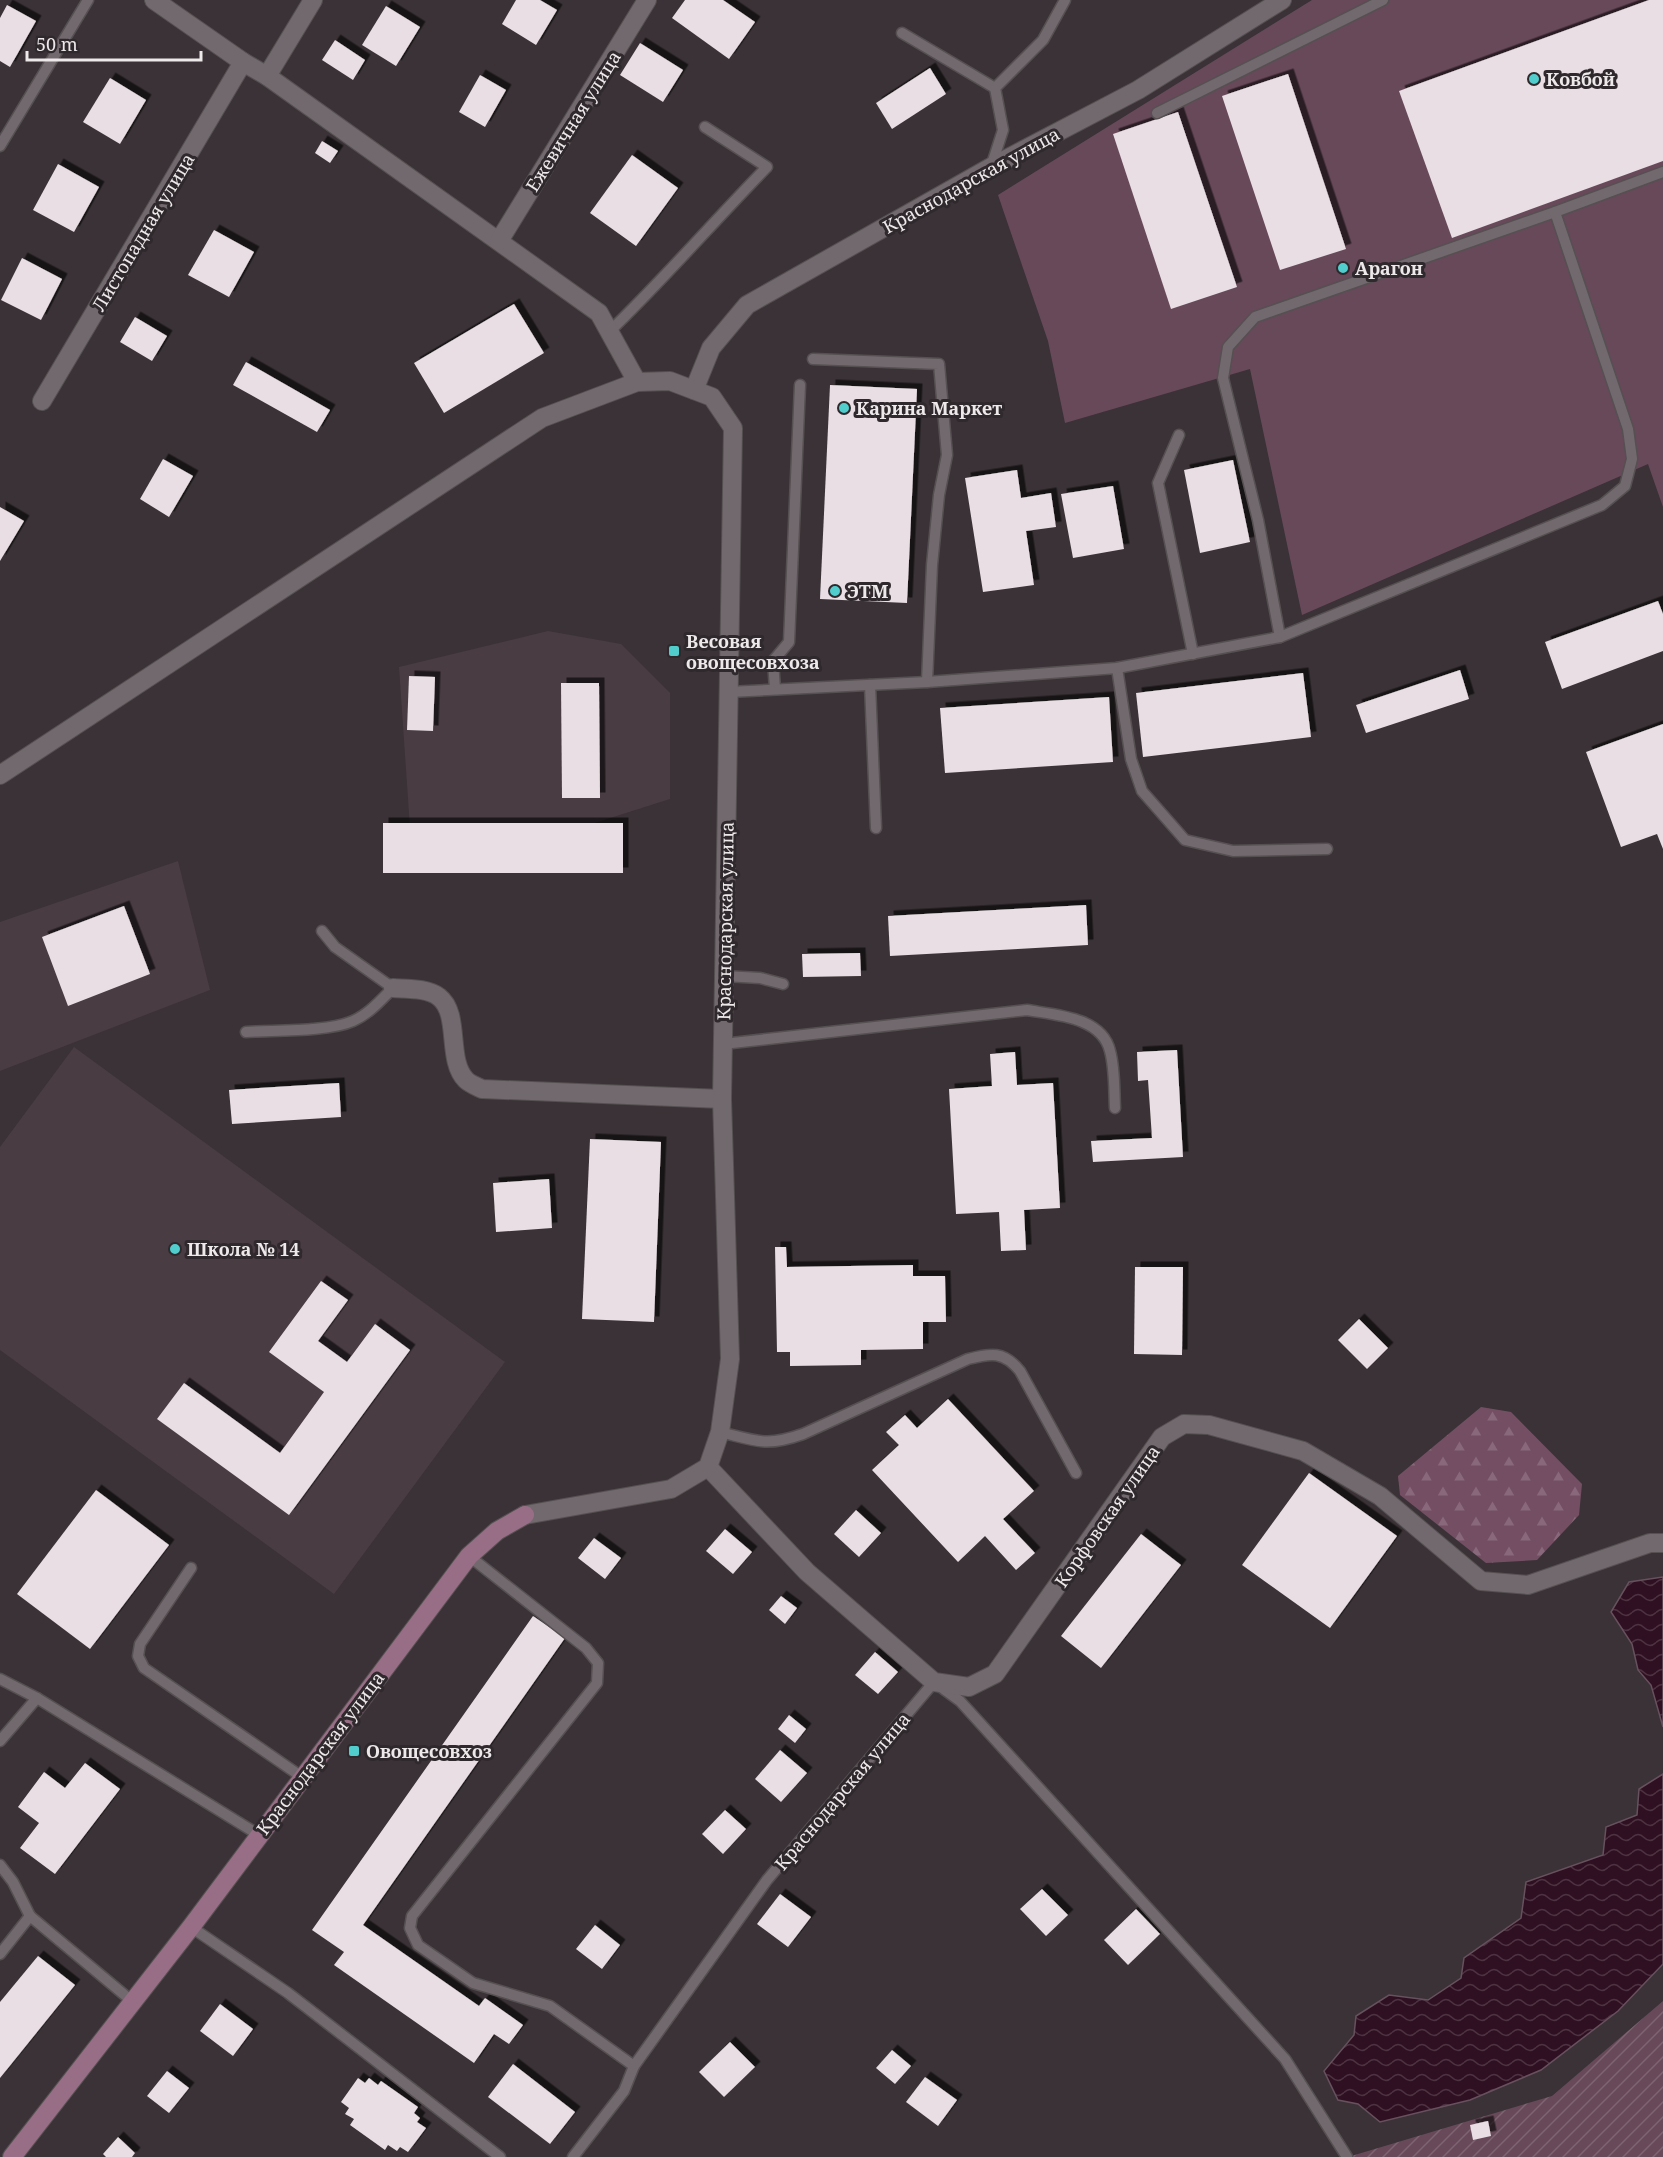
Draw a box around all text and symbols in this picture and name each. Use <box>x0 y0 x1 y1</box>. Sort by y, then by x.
scale bar <box>27 24 201 62</box>
text: 50 m <box>36 32 78 56</box>
street label: Ежевичная улица <box>520 46 626 196</box>
place label: Ковбой <box>1546 67 1615 91</box>
marker: Ковбой <box>1527 72 1541 86</box>
street label: Краснодарская улица <box>878 121 1064 239</box>
street label: Листопадная улица <box>86 149 200 315</box>
place label: Арагон <box>1355 256 1423 280</box>
marker: Арагон <box>1336 261 1350 275</box>
place label: Карина Маркет <box>856 396 1002 420</box>
marker: Карина Маркет <box>837 401 851 415</box>
place label: ЭТМ <box>847 579 888 603</box>
marker: ЭТМ <box>828 584 842 598</box>
place label: Весовая овощесовхоза <box>686 629 820 674</box>
marker: Весовая овощесовхоза <box>667 644 681 658</box>
street label: Краснодарская улица <box>711 821 739 1021</box>
place label: Школа № 14 <box>187 1237 300 1261</box>
marker: Школа № 14 <box>168 1242 182 1256</box>
street label: Корфовская улица <box>1049 1440 1165 1592</box>
street label: Краснодарская улица <box>251 1666 389 1840</box>
street label: Краснодарская улица <box>769 1707 915 1875</box>
place label: Овощесовхоз <box>366 1739 492 1763</box>
marker: Овощесовхоз <box>347 1744 361 1758</box>

